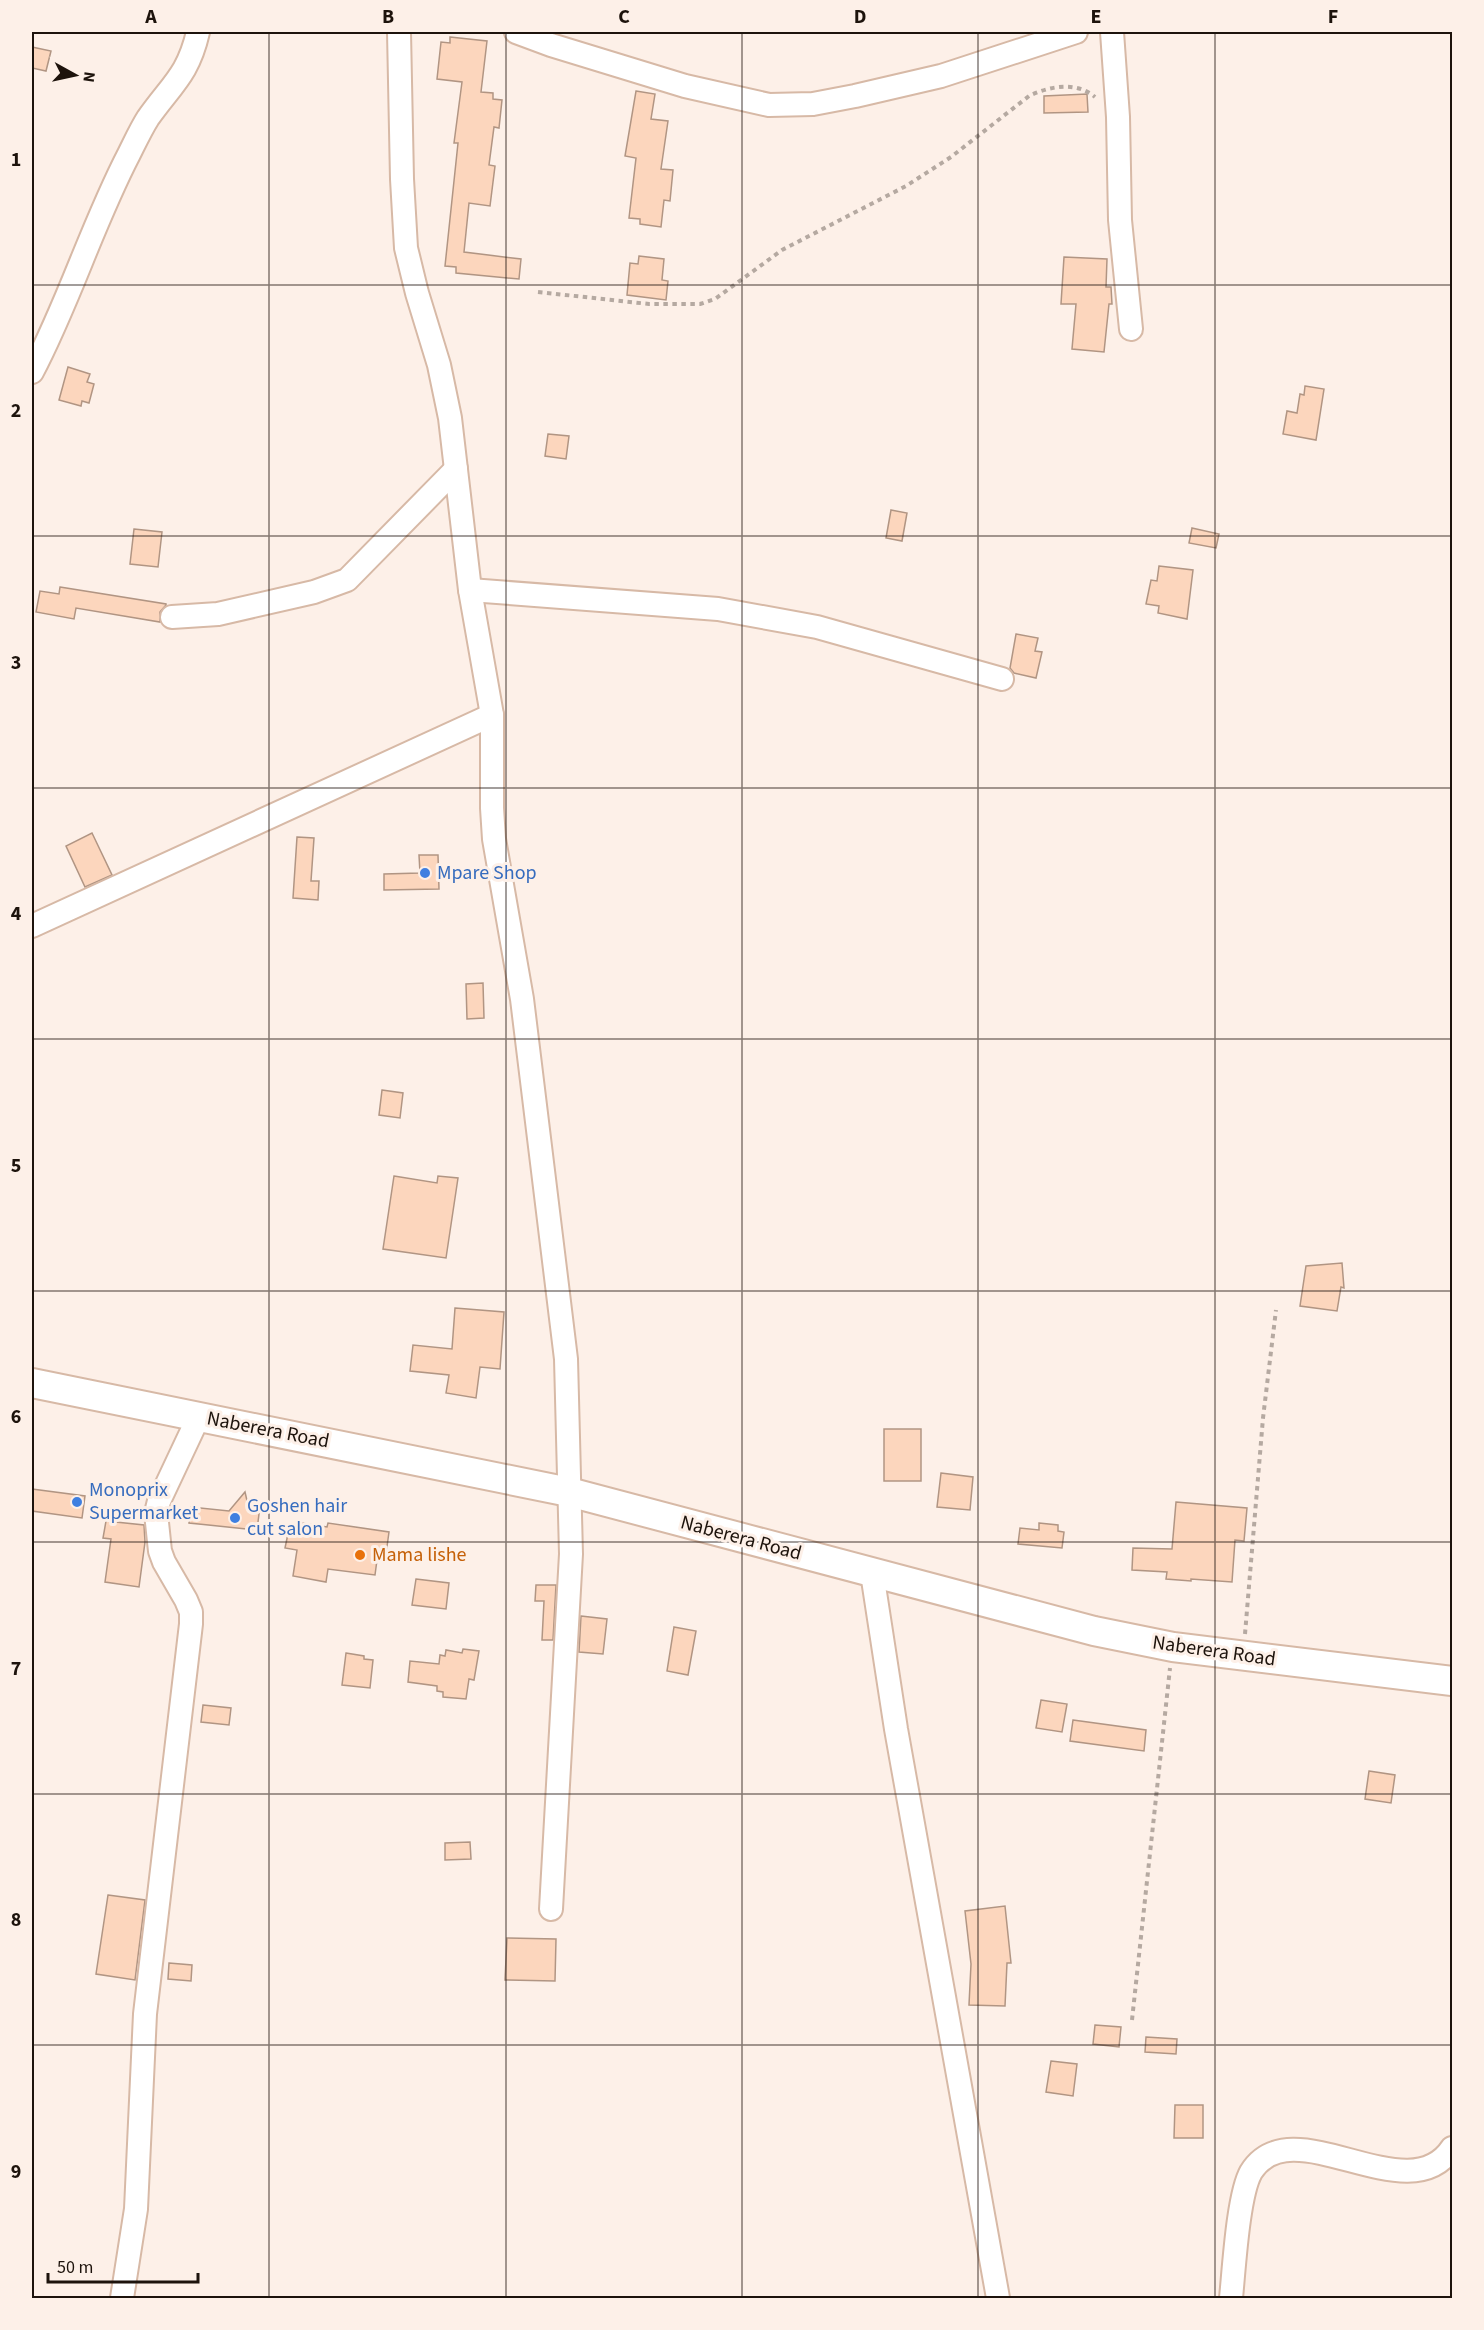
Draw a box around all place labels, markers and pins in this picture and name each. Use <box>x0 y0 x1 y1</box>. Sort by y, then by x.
place label: Mpare Shop <box>437 859 537 887</box>
marker: Mpare Shop <box>418 866 432 880</box>
place label: Monoprix Supermarket <box>89 1476 198 1527</box>
place label: Goshen hair cut salon <box>247 1492 347 1543</box>
marker: Monoprix Supermarket <box>70 1495 84 1509</box>
marker: Goshen hair cut salon <box>228 1511 242 1525</box>
place label: Mama lishe <box>372 1541 467 1569</box>
marker: Mama lishe <box>353 1548 367 1562</box>

